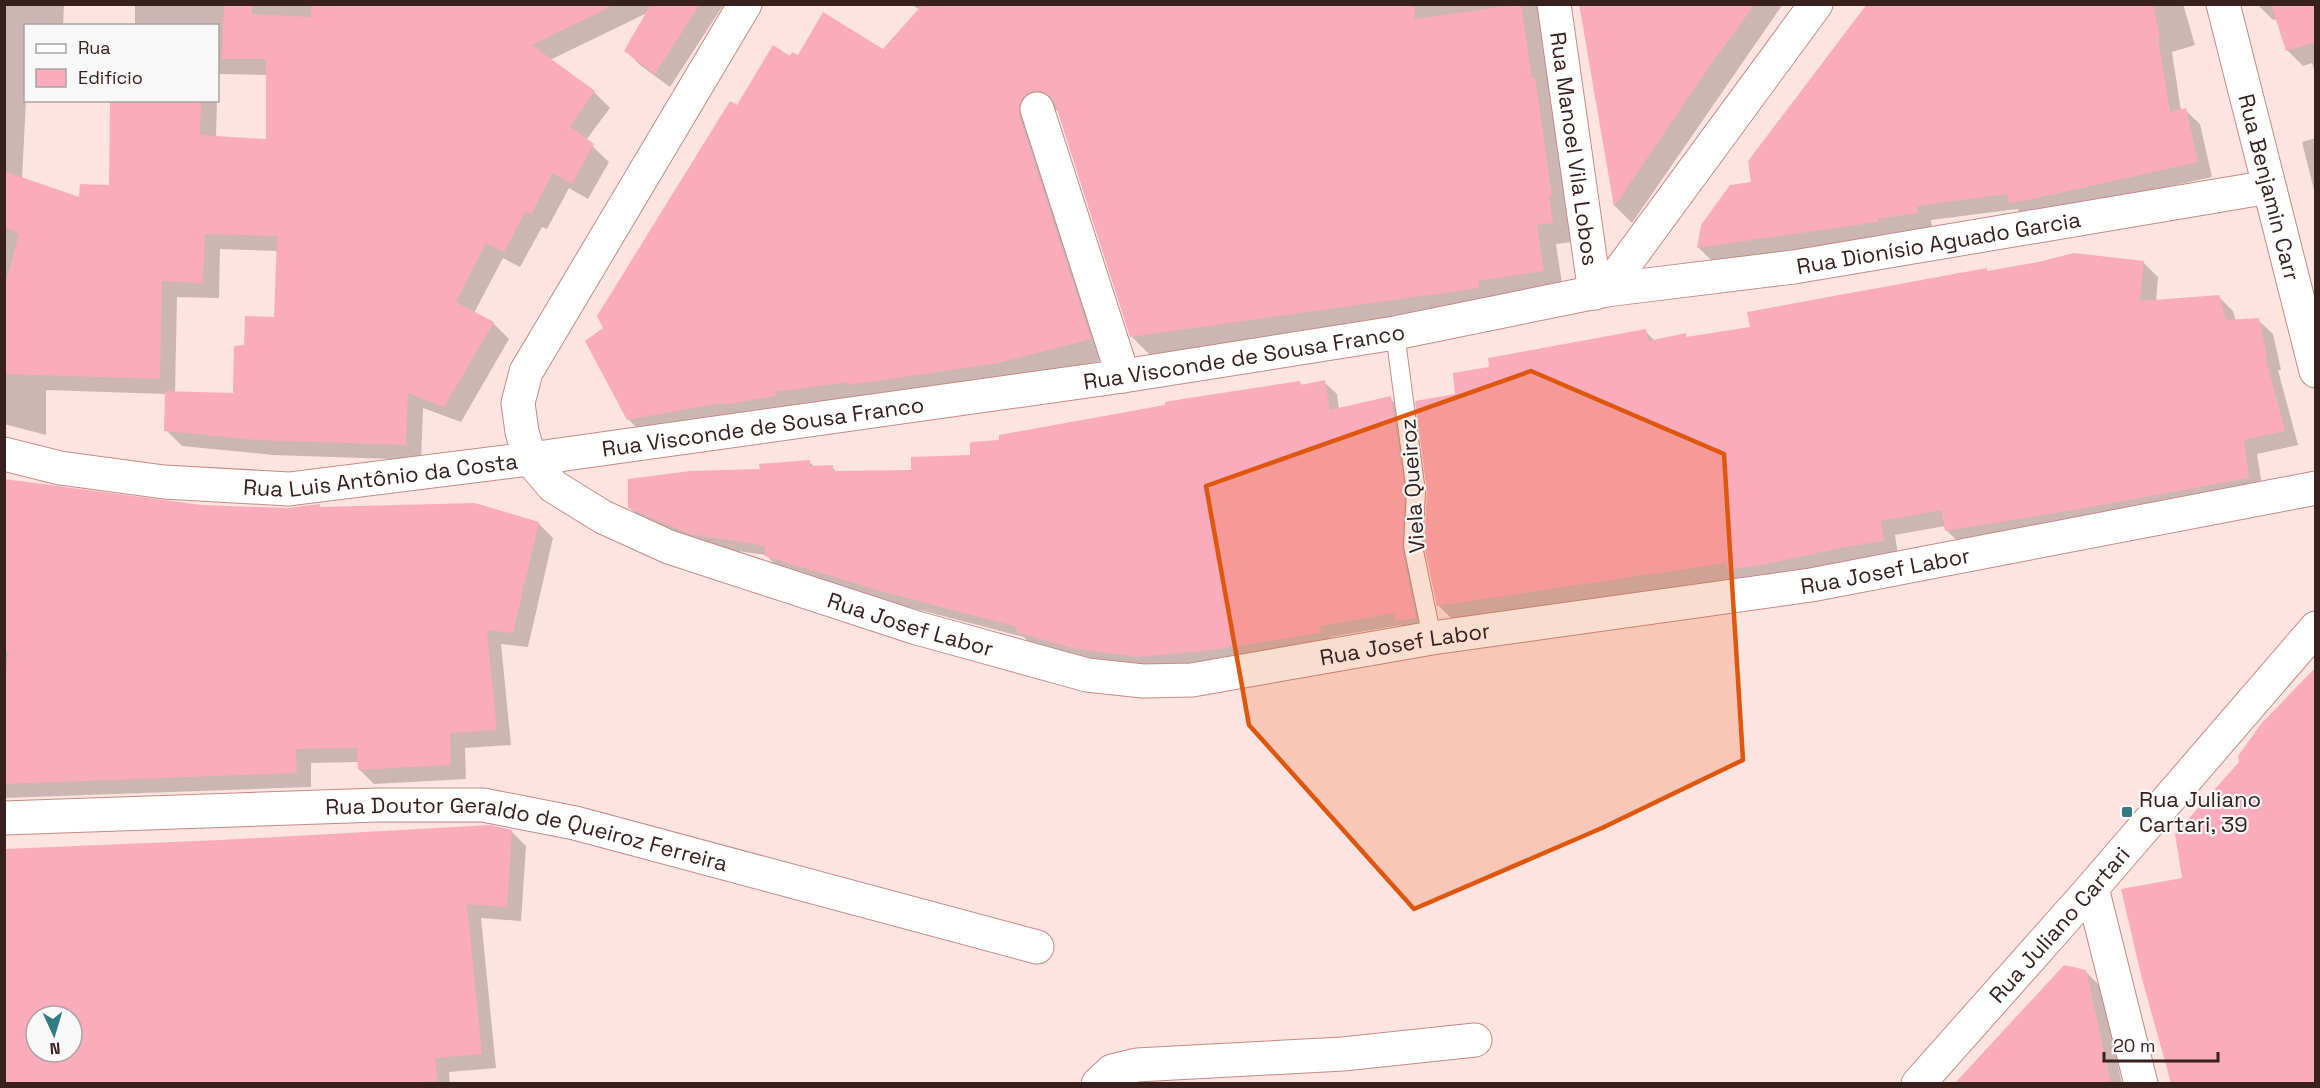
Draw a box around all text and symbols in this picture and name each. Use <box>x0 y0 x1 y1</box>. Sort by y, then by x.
legend <box>24 24 219 102</box>
street label: Rua Manoel Vila Lobos <box>1544 30 1605 267</box>
text: Rua <box>78 36 111 59</box>
text: Edifício <box>78 66 143 89</box>
street label: Rua Benjamin Carr <box>2232 91 2307 284</box>
street label: Rua Dionísio Aguado Garcia <box>1794 205 2083 280</box>
street label: Rua Visconde de Sousa Franco <box>1081 317 1407 395</box>
street label: Rua Visconde de Sousa Franco <box>600 390 926 463</box>
street label: Viela Queiroz <box>1393 418 1431 554</box>
street label: Rua Luis Antônio da Costa <box>242 447 520 503</box>
street label: Rua Josef Labor <box>1799 541 1972 600</box>
street label: Rua Josef Labor <box>824 586 997 662</box>
street label: Rua Josef Labor <box>1317 616 1492 671</box>
place label: Rua Juliano Cartari, 39 <box>2139 785 2261 838</box>
street label: Rua Doutor Geraldo de Queiroz Ferreira <box>325 791 731 877</box>
marker: Rua Juliano Cartari, 39 <box>2120 805 2134 819</box>
street label: Rua Juliano Cartari <box>1983 841 2136 1009</box>
north arrow <box>24 1004 84 1064</box>
scale bar <box>2104 1025 2218 1063</box>
text: 20 m <box>2113 1034 2156 1057</box>
text: N <box>49 1038 61 1059</box>

